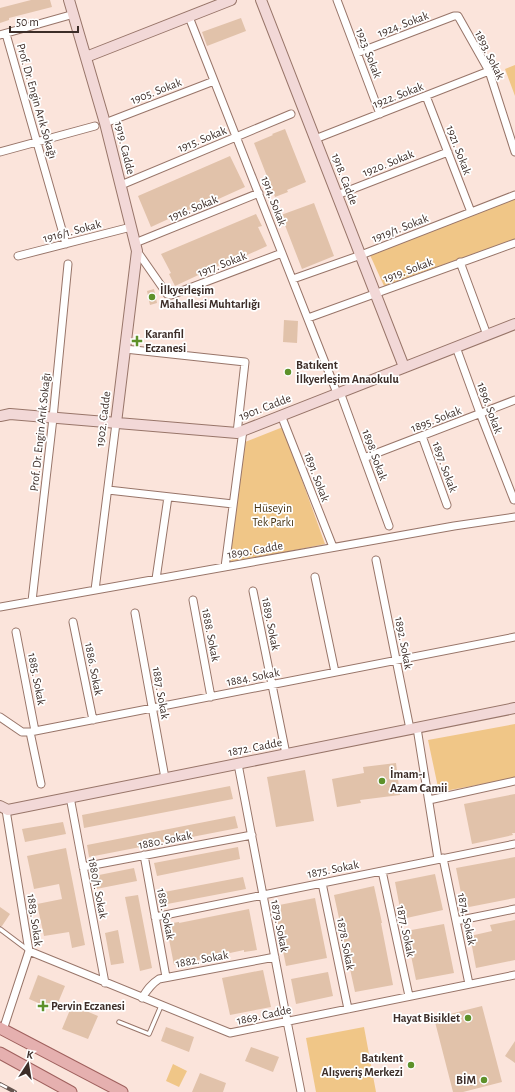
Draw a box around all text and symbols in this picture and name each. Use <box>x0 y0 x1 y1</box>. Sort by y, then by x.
scale bar <box>10 8 78 34</box>
street label: 1924. Sokak <box>376 9 431 39</box>
text: 50 m <box>16 16 39 28</box>
street label: 1923. Sokak <box>354 26 384 80</box>
street label: 1893. Sokak <box>473 29 507 82</box>
street label: Prof. Dr. Engin Arık Sokağı <box>15 42 59 160</box>
street label: 1905. Sokak <box>129 76 184 106</box>
street label: 1922. Sokak <box>371 80 425 110</box>
street label: 1919. Cadde <box>113 120 137 176</box>
street label: 1915. Sokak <box>176 124 228 154</box>
street label: 1921. Sokak <box>444 124 474 177</box>
street label: 1920. Sokak <box>361 147 416 179</box>
street label: 1918. Cadde <box>330 152 360 206</box>
street label: 1914. Sokak <box>259 175 289 228</box>
street label: 1916. Sokak <box>167 193 220 223</box>
street label: 1919/1. Sokak <box>370 212 430 244</box>
street label: 1916/1. Sokak <box>42 217 103 244</box>
street label: 1917. Sokak <box>196 249 249 279</box>
street label: 1919. Sokak <box>382 255 435 285</box>
place label: İlkyerleşim Mahallesi Muhtarlığı <box>160 283 260 310</box>
marker: İlkyerleşim Mahallesi Muhtarlığı <box>147 292 157 302</box>
place label: Karanfil Eczanesi <box>145 328 186 354</box>
marker: Karanfil Eczanesi <box>132 336 142 346</box>
place label: Batıkent İlkyerleşim Anaokulu <box>296 359 399 386</box>
marker: Batıkent İlkyerleşim Anaokulu <box>283 367 293 377</box>
street label: Prof. Dr. Engin Arık Sokağı <box>28 372 52 492</box>
street label: 1896. Sokak <box>475 381 505 436</box>
street label: 1902. Cadde <box>94 390 112 448</box>
street label: 1901. Cadde <box>237 392 293 422</box>
street label: 1895. Sokak <box>409 404 463 434</box>
street label: 1898. Sokak <box>360 428 390 483</box>
street label: 1897. Sokak <box>430 440 460 494</box>
street label: 1891. Sokak <box>302 451 332 504</box>
park label: Hüseyin Tek Parkı <box>252 502 294 528</box>
street label: 1890. Cadde <box>226 539 284 561</box>
street label: 1889. Sokak <box>260 597 282 652</box>
street label: 1888. Sokak <box>200 608 222 663</box>
street label: 1892. Sokak <box>393 616 415 671</box>
street label: 1886. Sokak <box>83 642 105 697</box>
street label: 1885. Sokak <box>26 652 48 707</box>
street label: 1887. Sokak <box>151 666 172 721</box>
street label: 1884. Sokak <box>226 666 281 688</box>
street label: 1872. Cadde <box>227 736 283 758</box>
place label: İmam-ı Azam Camii <box>390 767 447 794</box>
marker: İmam-ı Azam Camii <box>377 776 387 786</box>
street label: 1880. Sokak <box>137 829 193 851</box>
street label: 1880/1. Sokak <box>86 857 110 920</box>
street label: 1875. Sokak <box>306 858 360 880</box>
street label: 1881. Sokak <box>155 887 177 941</box>
street label: 1874. Sokak <box>456 892 478 947</box>
street label: 1883. Sokak <box>25 893 45 947</box>
street label: 1879. Sokak <box>269 899 291 954</box>
street label: 1877. Sokak <box>395 904 417 958</box>
street label: 1878. Sokak <box>335 917 357 972</box>
street label: 1882. Sokak <box>175 948 230 970</box>
place label: Pervin Eczanesi <box>51 1000 125 1012</box>
marker: Pervin Eczanesi <box>38 1001 48 1011</box>
street label: 1869. Cadde <box>236 1003 292 1027</box>
place label: Hayat Bisiklet <box>393 1012 460 1025</box>
marker: Hayat Bisiklet <box>463 1013 473 1023</box>
north arrow <box>8 1044 48 1084</box>
text: K <box>26 1049 35 1061</box>
place label: Batıkent Alışveriş Merkezi <box>321 1052 403 1078</box>
marker: Batıkent Alışveriş Merkezi <box>406 1060 416 1070</box>
place label: BİM <box>456 1073 476 1086</box>
marker: BİM <box>479 1075 489 1085</box>

